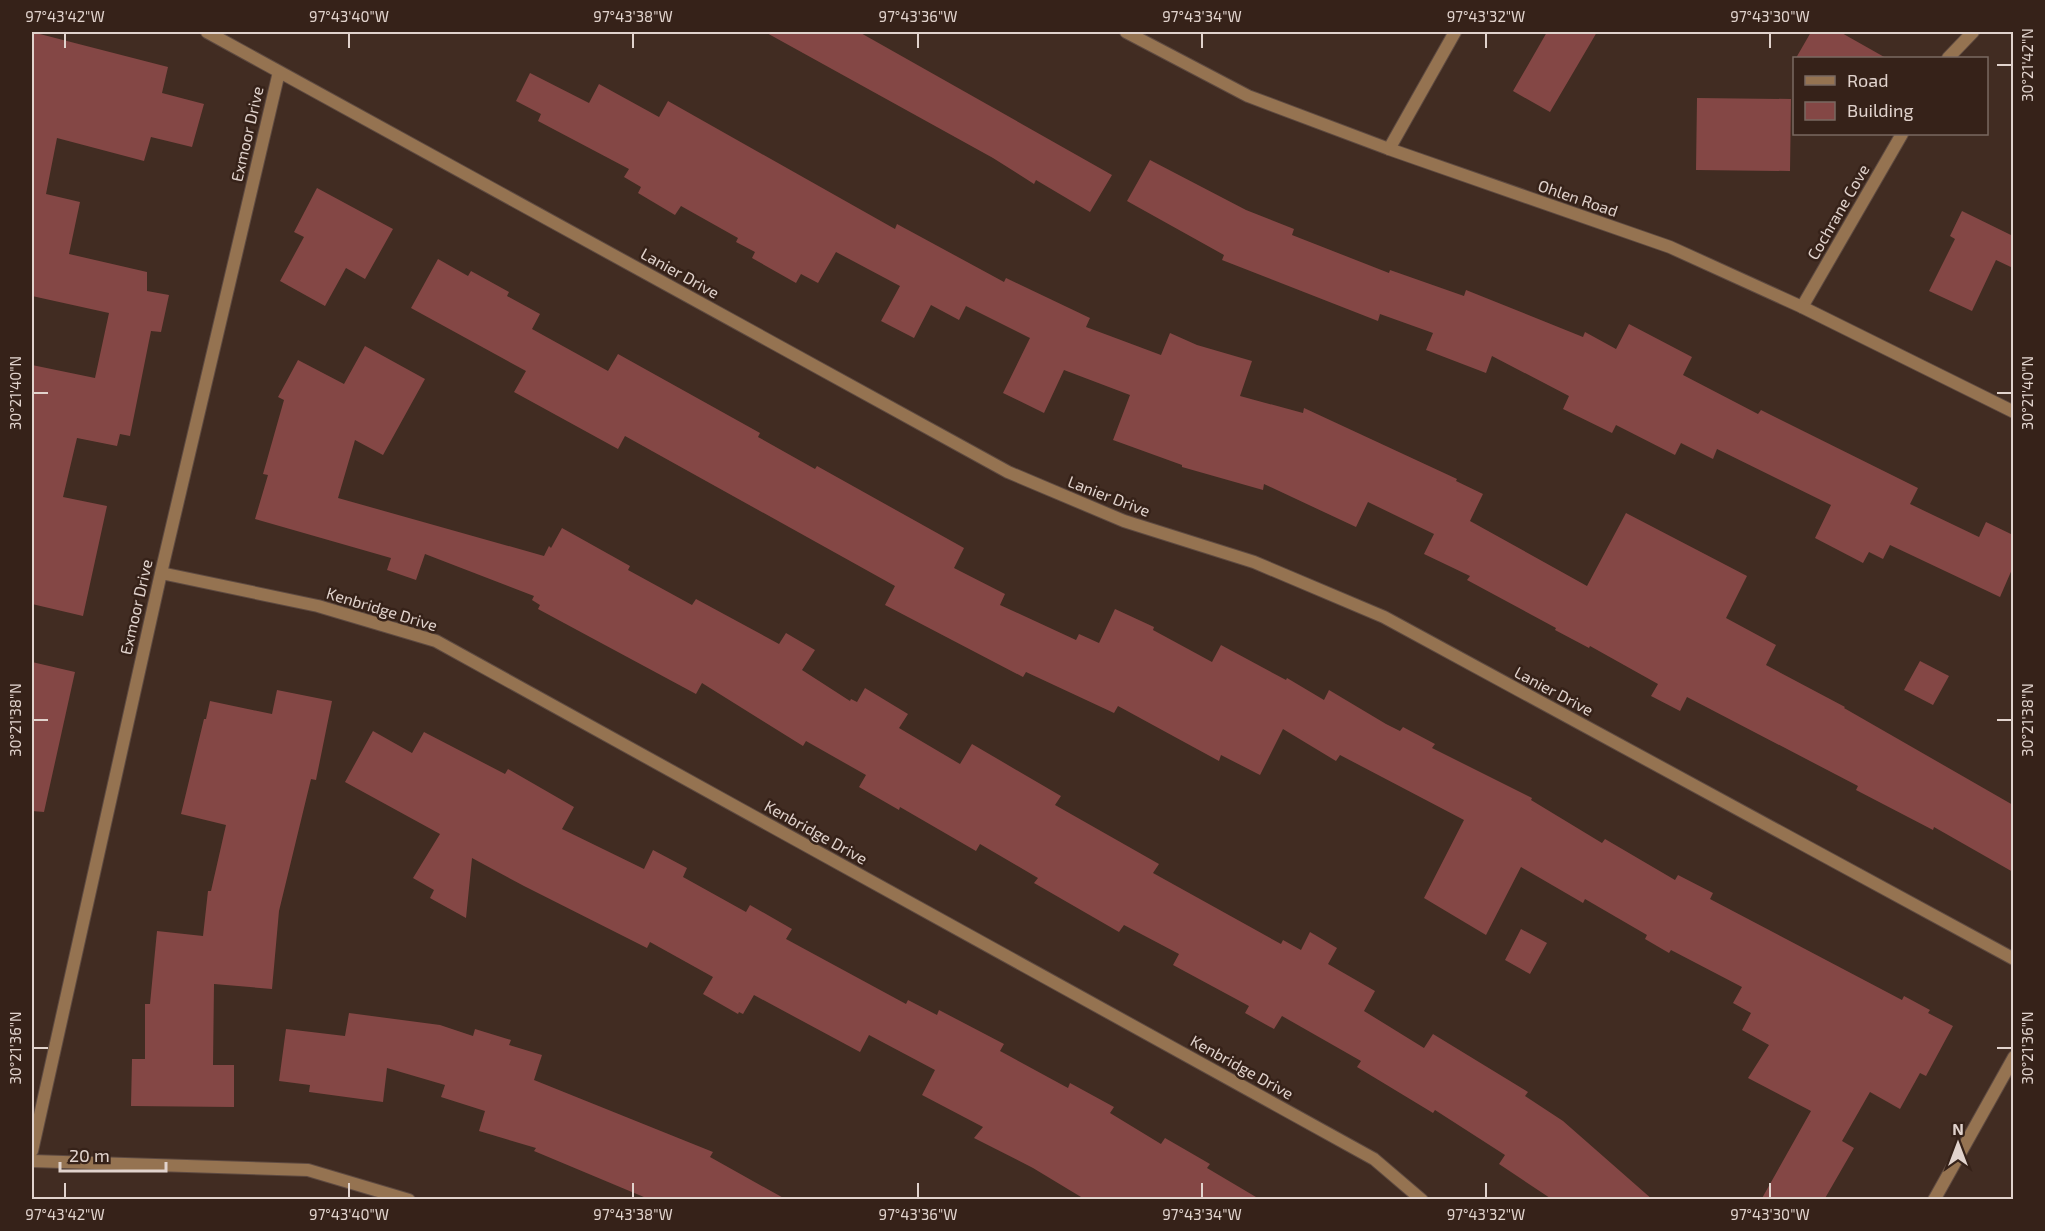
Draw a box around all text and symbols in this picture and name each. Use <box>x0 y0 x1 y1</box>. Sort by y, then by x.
text: 97°43'42"W <box>25 7 105 25</box>
text: 97°43'40"W <box>309 7 389 25</box>
text: 97°43'38"W <box>593 7 673 25</box>
text: 97°43'36"W <box>879 7 957 25</box>
text: 97°43'34"W <box>1162 7 1242 25</box>
text: 97°43'32"W <box>1447 7 1525 25</box>
text: 97°43'30"W <box>1730 7 1810 25</box>
text: 30°21'42"N <box>2018 28 2036 102</box>
legend <box>1793 57 1988 135</box>
text: Road <box>1847 69 1888 91</box>
street label: Exmoor Drive <box>226 84 267 183</box>
text: Building <box>1847 99 1914 121</box>
street label: Cochrane Cove <box>1803 161 1873 263</box>
street label: Ohlen Road <box>1536 175 1621 220</box>
street label: Lanier Drive <box>638 243 723 302</box>
text: 30°21'40"N <box>6 356 24 430</box>
text: 30°21'40"N <box>2018 356 2036 430</box>
street label: Lanier Drive <box>1065 471 1153 520</box>
street label: Exmoor Drive <box>115 557 156 656</box>
street label: Kenbridge Drive <box>324 583 440 634</box>
street label: Lanier Drive <box>1512 662 1597 719</box>
text: 30°21'38"N <box>6 683 24 757</box>
text: 30°21'38"N <box>2018 683 2036 757</box>
street label: Kenbridge Drive <box>761 795 871 868</box>
text: 30°21'36"N <box>6 1011 24 1085</box>
text: 30°21'36"N <box>2018 1011 2036 1085</box>
street label: Kenbridge Drive <box>1187 1030 1297 1103</box>
north arrow <box>1928 1114 1988 1174</box>
text: N <box>1952 1119 1964 1138</box>
scale bar <box>60 1135 166 1173</box>
text: 20 m <box>69 1144 110 1166</box>
text: 97°43'42"W <box>25 1205 105 1223</box>
text: 97°43'40"W <box>309 1205 389 1223</box>
text: 97°43'38"W <box>593 1205 673 1223</box>
text: 97°43'36"W <box>879 1205 957 1223</box>
text: 97°43'34"W <box>1162 1205 1242 1223</box>
text: 97°43'32"W <box>1447 1205 1525 1223</box>
text: 97°43'30"W <box>1730 1205 1810 1223</box>

